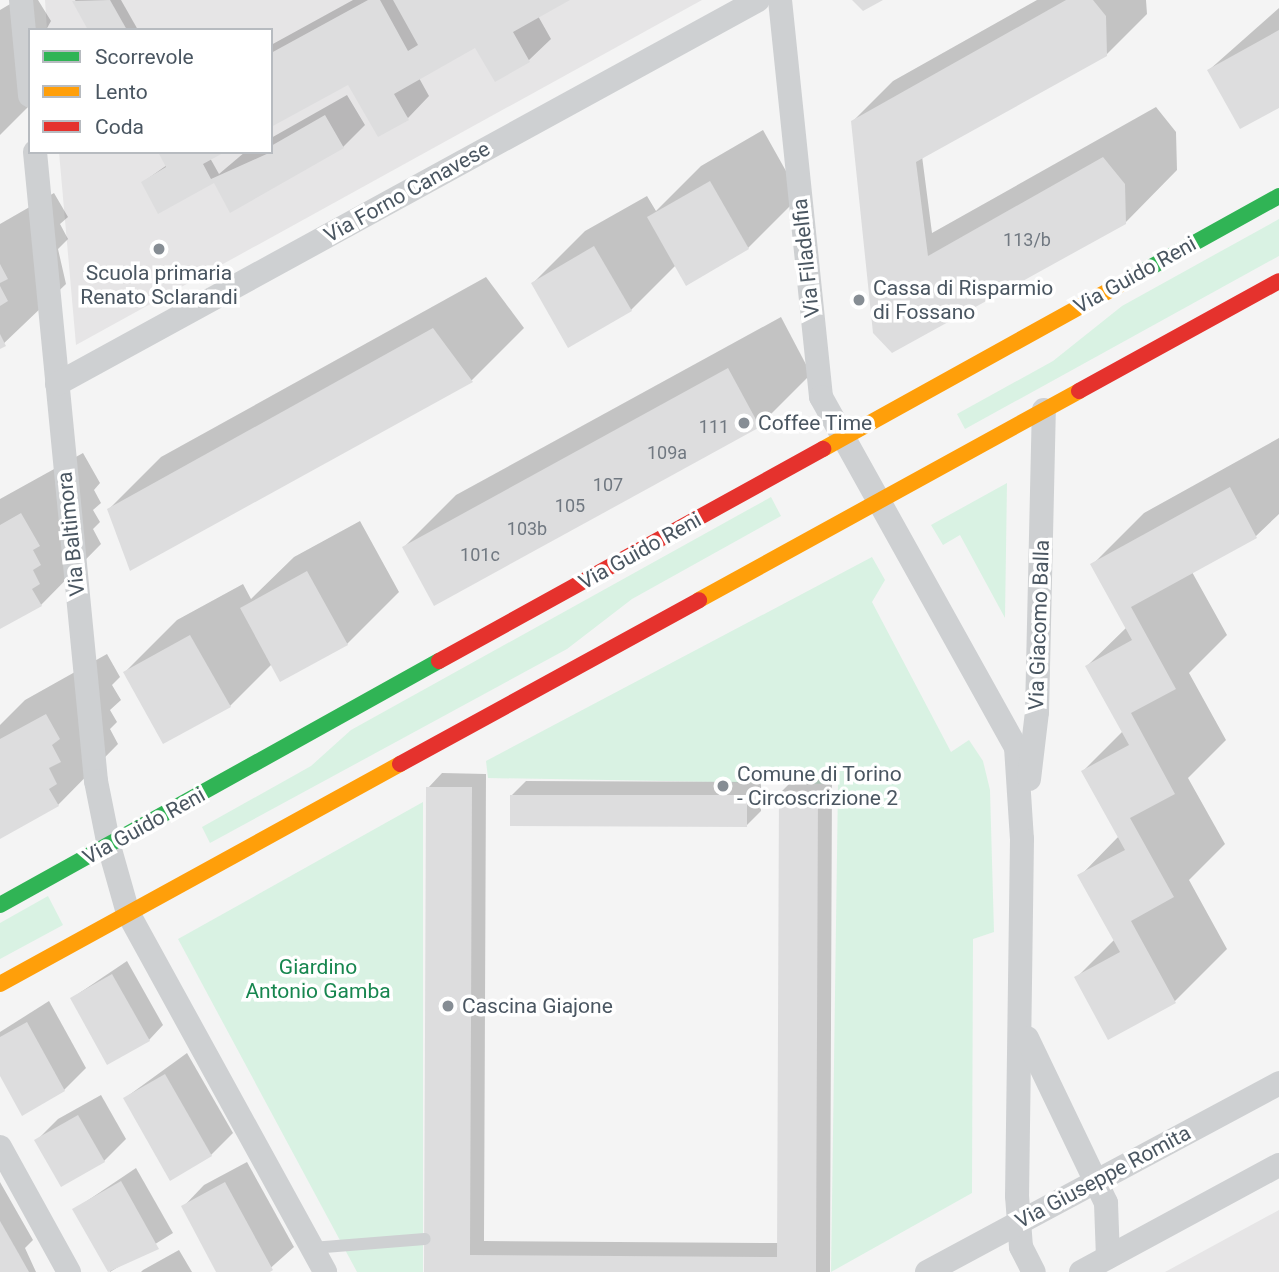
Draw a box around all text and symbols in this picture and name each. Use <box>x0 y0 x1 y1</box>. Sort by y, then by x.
legend <box>28 28 273 154</box>
text: Scorrevole <box>95 45 194 69</box>
text: Lento <box>95 80 148 104</box>
text: Coda <box>95 115 144 139</box>
street label: Via Forno Canavese <box>320 136 494 248</box>
street label: Via Filadelfia <box>787 197 825 319</box>
house number: 113/b <box>1003 229 1051 251</box>
street label: Via Guido Reni <box>1069 231 1201 319</box>
marker: Scuola primaria Renato Sclarandi <box>151 241 167 257</box>
place label: Scuola primaria Renato Sclarandi <box>80 260 238 310</box>
place label: Cassa di Risparmio di Fossano <box>873 275 1053 325</box>
marker: Cassa di Risparmio di Fossano <box>851 292 867 308</box>
place label: Coffee Time <box>758 410 873 436</box>
marker: Coffee Time <box>736 415 752 431</box>
house number: 111 <box>699 416 729 438</box>
house number: 109a <box>647 442 687 464</box>
street label: Via Baltimora <box>52 470 90 598</box>
house number: 107 <box>593 474 623 496</box>
house number: 105 <box>555 495 585 517</box>
street label: Via Guido Reni <box>574 507 706 595</box>
house number: 103b <box>507 518 547 540</box>
street label: Via Giacomo Balla <box>1023 539 1055 711</box>
house number: 101c <box>460 544 500 566</box>
place label: Comune di Torino - Circoscrizione 2 <box>737 761 902 811</box>
marker: Comune di Torino - Circoscrizione 2 <box>715 778 731 794</box>
street label: Via Guido Reni <box>78 782 210 870</box>
park label: Giardino Antonio Gamba <box>245 954 391 1004</box>
place label: Cascina Giajone <box>462 993 613 1019</box>
marker: Cascina Giajone <box>440 998 456 1014</box>
street label: Via Giuseppe Romita <box>1011 1120 1195 1234</box>

